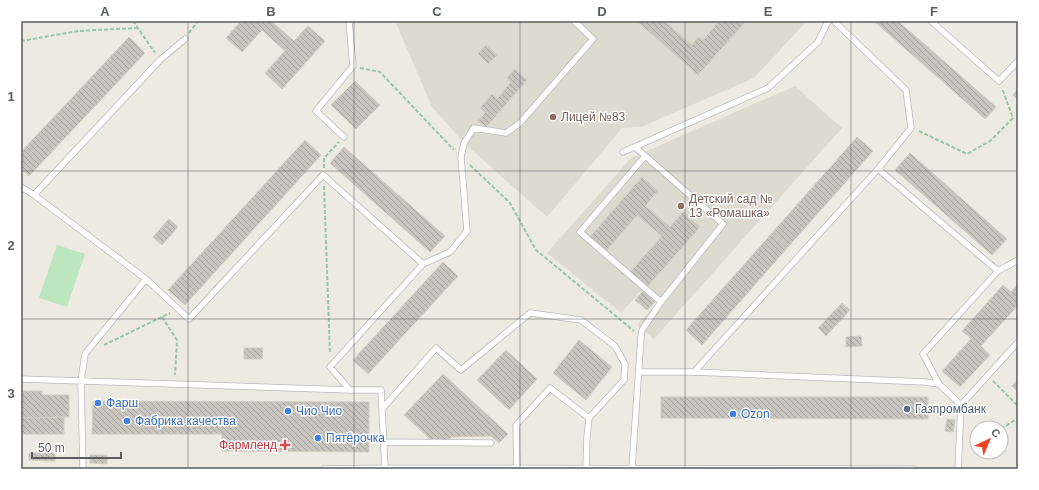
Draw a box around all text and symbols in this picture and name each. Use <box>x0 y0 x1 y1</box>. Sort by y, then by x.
text: A <box>100 4 110 19</box>
text: B <box>266 4 276 19</box>
text: C <box>432 4 442 19</box>
text: D <box>597 4 607 19</box>
text: E <box>764 4 773 19</box>
text: F <box>930 4 938 19</box>
text: 1 <box>7 89 15 104</box>
place label: Лицей №83 <box>561 110 626 124</box>
marker: Лицей №83 <box>548 112 558 122</box>
place label: Детский сад № 13 «Ромашка» <box>689 192 773 220</box>
marker: Детский сад № 13 «Ромашка» <box>676 201 686 211</box>
text: 2 <box>7 238 15 253</box>
text: 3 <box>7 386 15 401</box>
place label: Фарш <box>106 396 138 410</box>
marker: Фарш <box>93 398 103 408</box>
place label: Газпромбанк <box>915 402 987 416</box>
place label: Чио Чио <box>296 404 342 418</box>
marker: Газпромбанк <box>902 404 912 414</box>
marker: Чио Чио <box>283 406 293 416</box>
place label: Ozon <box>741 407 770 421</box>
marker: Ozon <box>728 409 738 419</box>
place label: Фабрика качества <box>135 414 236 428</box>
marker: Фабрика качества <box>122 416 132 426</box>
north arrow <box>969 420 1009 460</box>
text: С <box>989 426 1003 440</box>
place label: Пятёрочка <box>326 431 385 445</box>
marker: Пятёрочка <box>313 433 323 443</box>
scale bar <box>32 434 121 460</box>
place label: Фармленд <box>219 438 277 452</box>
marker: Фармленд <box>280 440 290 450</box>
text: 50 m <box>38 441 65 455</box>

